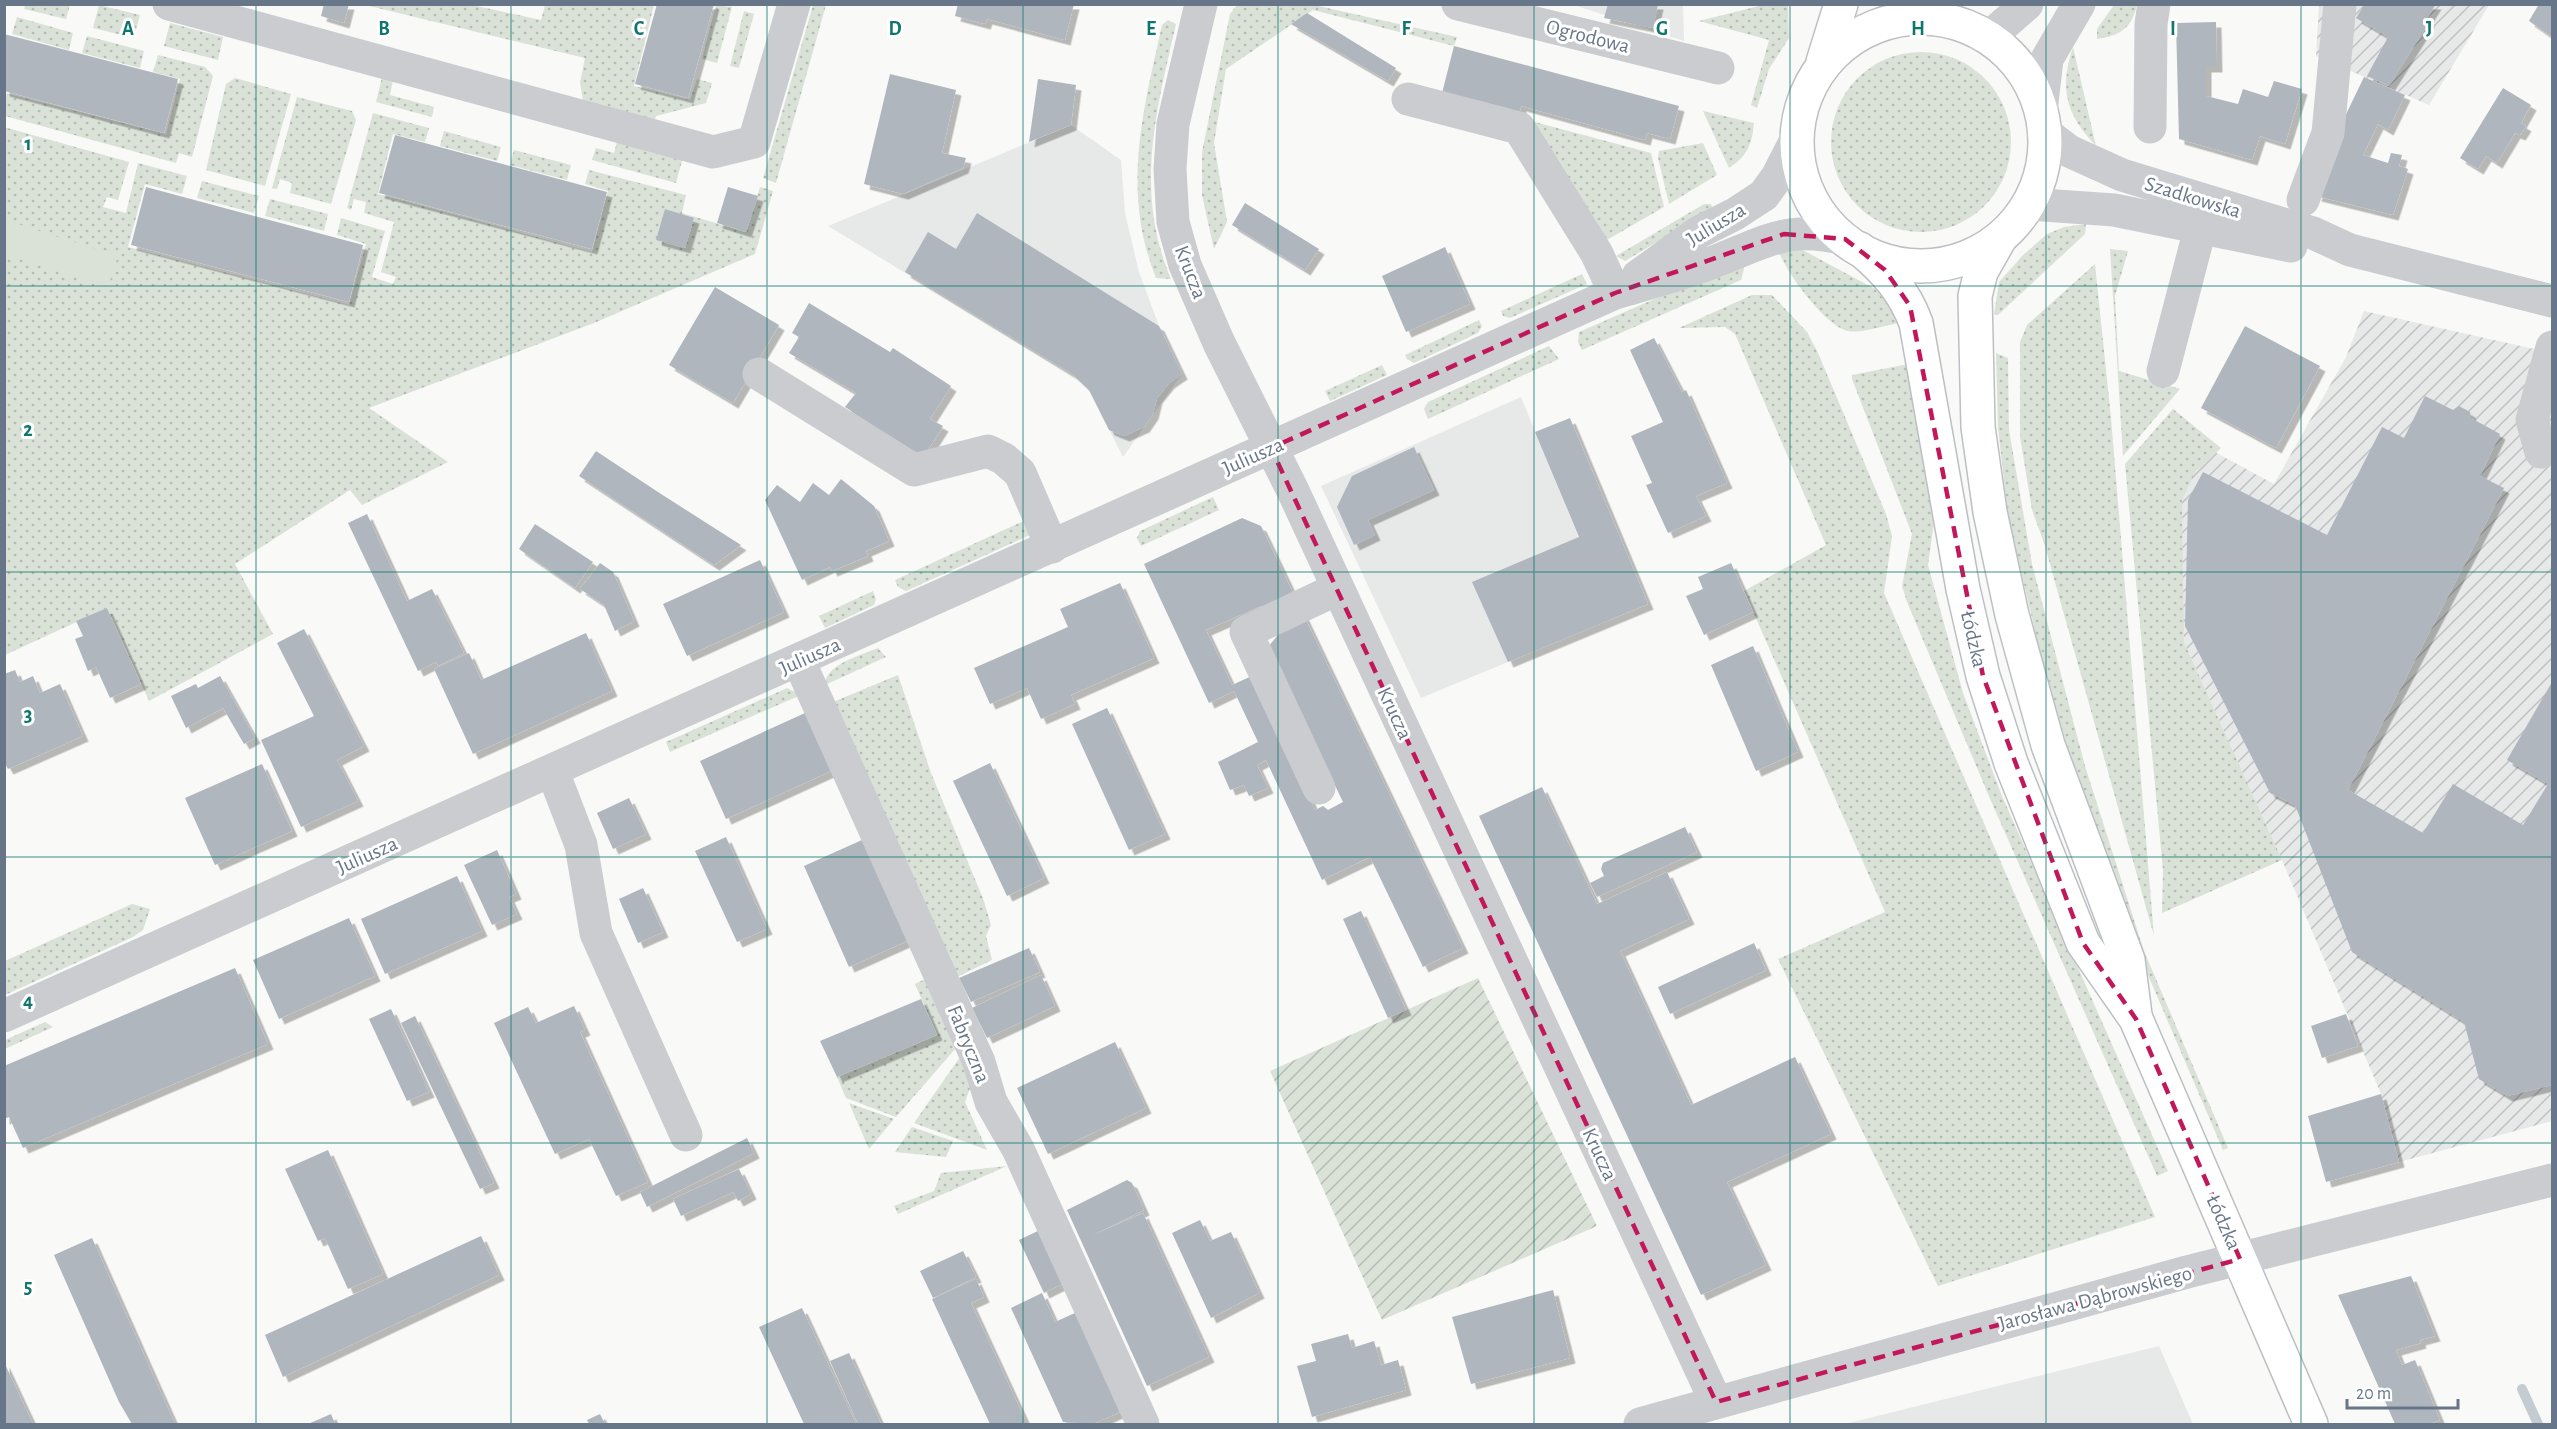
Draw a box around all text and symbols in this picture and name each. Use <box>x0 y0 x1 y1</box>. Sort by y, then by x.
street label: Ogrodowa <box>1544 16 1632 57</box>
text: A <box>122 19 134 39</box>
text: B <box>378 19 390 39</box>
text: C <box>634 19 645 39</box>
text: D <box>888 19 902 39</box>
text: E <box>1146 19 1156 39</box>
text: F <box>1401 19 1411 39</box>
text: G <box>1656 19 1668 39</box>
text: H <box>1911 19 1925 39</box>
text: I <box>2170 19 2176 39</box>
text: J <box>2426 19 2432 39</box>
text: 1 <box>24 134 32 154</box>
street label: Szadkowska <box>2142 173 2244 222</box>
street label: Juliusza <box>1683 199 1749 250</box>
street label: Krucza <box>1171 243 1210 302</box>
text: 2 <box>23 420 33 440</box>
street label: Juliusza <box>1220 434 1287 479</box>
street label: Łódzka <box>1957 609 1990 670</box>
street label: Juliusza <box>777 634 844 679</box>
street label: Krucza <box>1373 684 1416 743</box>
text: 3 <box>24 705 32 725</box>
street label: Juliusza <box>334 833 401 878</box>
text: 4 <box>23 991 33 1011</box>
street label: Fabryczna <box>943 1002 994 1086</box>
street label: Krucza <box>1578 1125 1621 1184</box>
street label: Łódzka <box>2202 1192 2245 1253</box>
street label: Jarosława Dąbrowskiego <box>1996 1263 2194 1334</box>
text: 5 <box>24 1277 32 1297</box>
scale bar <box>2347 1372 2458 1410</box>
text: 20 m <box>2356 1385 2391 1403</box>

